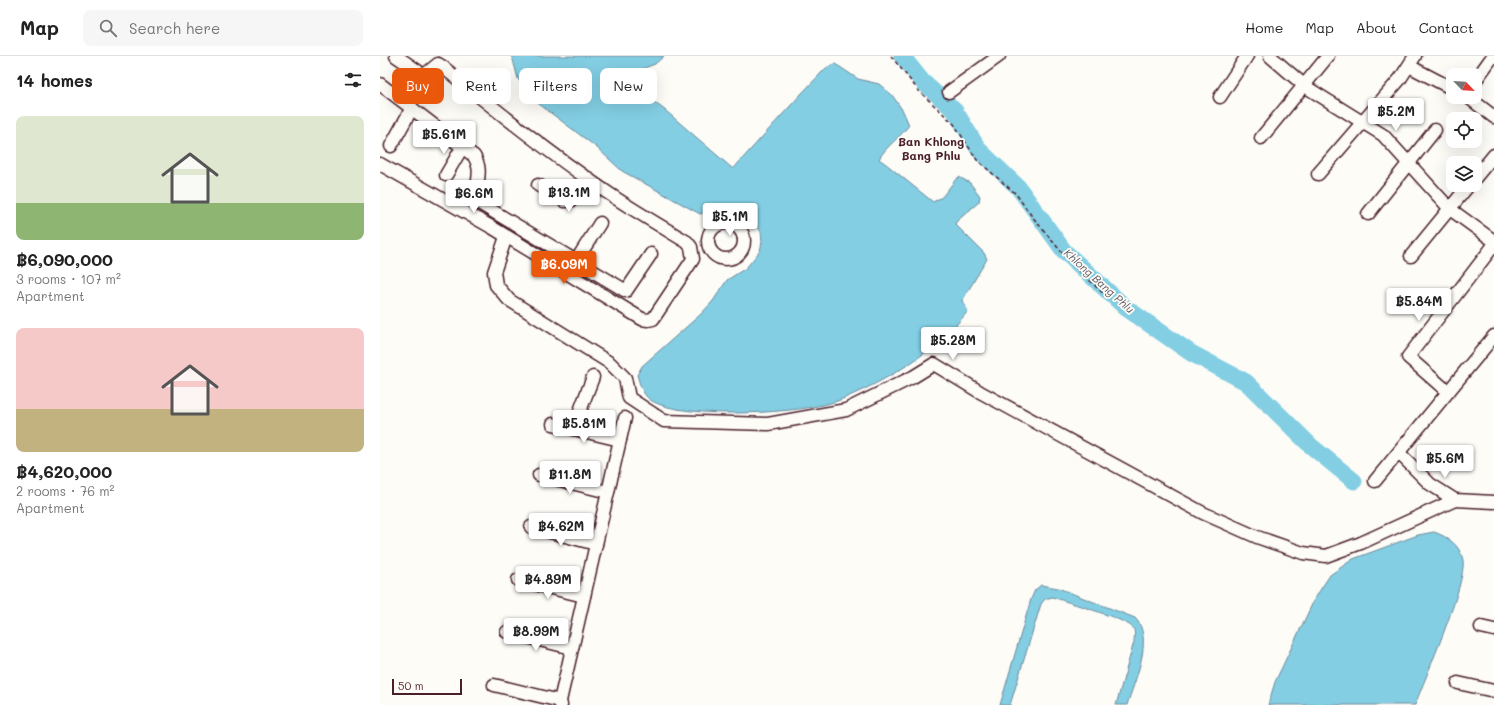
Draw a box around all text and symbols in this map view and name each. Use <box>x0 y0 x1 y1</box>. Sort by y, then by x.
search box <box>83 10 363 46</box>
text: Map <box>20 15 59 40</box>
icon: search <box>97 17 119 39</box>
text: Search here <box>129 18 220 38</box>
text: Home <box>1245 18 1283 37</box>
text: Map <box>1305 18 1334 37</box>
text: About <box>1356 18 1397 37</box>
text: Contact <box>1419 18 1474 37</box>
chip: Buy <box>392 68 444 104</box>
chip: Rent <box>452 68 511 104</box>
chip: Filters <box>519 68 592 104</box>
chip: New <box>600 68 657 104</box>
north arrow <box>1446 68 1482 104</box>
map controls <box>1446 68 1482 192</box>
text: 14 homes <box>16 69 93 91</box>
icon: filters <box>342 69 364 91</box>
pin: ฿5.2M <box>1368 98 1424 132</box>
text: ฿5.2M <box>1377 102 1415 119</box>
button: locate <box>1446 112 1482 148</box>
pin: ฿5.61M <box>411 121 477 155</box>
text: ฿5.61M <box>422 125 466 142</box>
district label: Ban Khlong Bang Phlu <box>898 133 964 163</box>
icon: home <box>154 142 226 214</box>
button: layers <box>1446 156 1482 192</box>
pin: ฿13.1M <box>536 179 602 213</box>
pin: ฿6.6M <box>446 180 502 214</box>
text: ฿13.1M <box>548 183 590 200</box>
text: ฿6.6M <box>454 184 494 201</box>
pin: ฿5.1M <box>702 203 758 237</box>
text: ฿5.1M <box>712 207 748 224</box>
water label: Khlong Bang Phlu <box>1061 245 1138 316</box>
text: ฿6,090,000 <box>16 248 113 270</box>
pin: ฿6.09M <box>531 251 597 285</box>
text: ฿6.09M <box>540 255 588 272</box>
text: 3 rooms · 107 m² <box>16 270 121 287</box>
text: Apartment <box>16 287 85 304</box>
pin: ฿5.84M <box>1386 288 1452 322</box>
text: ฿5.84M <box>1395 292 1443 309</box>
pin: ฿5.28M <box>920 327 986 361</box>
text: ฿5.28M <box>930 331 976 348</box>
icon: home <box>154 354 226 426</box>
pin: ฿5.81M <box>551 410 617 444</box>
text: ฿5.81M <box>562 414 606 431</box>
pin: ฿5.6M <box>1417 445 1473 479</box>
text: ฿5.6M <box>1426 449 1464 466</box>
text: ฿4,620,000 <box>16 460 112 482</box>
pin: ฿11.8M <box>537 461 603 495</box>
text: ฿11.8M <box>549 465 591 482</box>
text: 2 rooms · 76 m² <box>16 482 115 499</box>
text: Apartment <box>16 499 85 516</box>
pin: ฿4.62M <box>528 513 594 547</box>
text: ฿4.62M <box>538 517 584 534</box>
pin: ฿4.89M <box>515 566 581 600</box>
text: ฿4.89M <box>524 570 572 587</box>
pin: ฿8.99M <box>503 618 569 652</box>
text: ฿8.99M <box>513 622 559 639</box>
scale bar <box>392 677 462 696</box>
text: 50 m <box>398 678 424 693</box>

